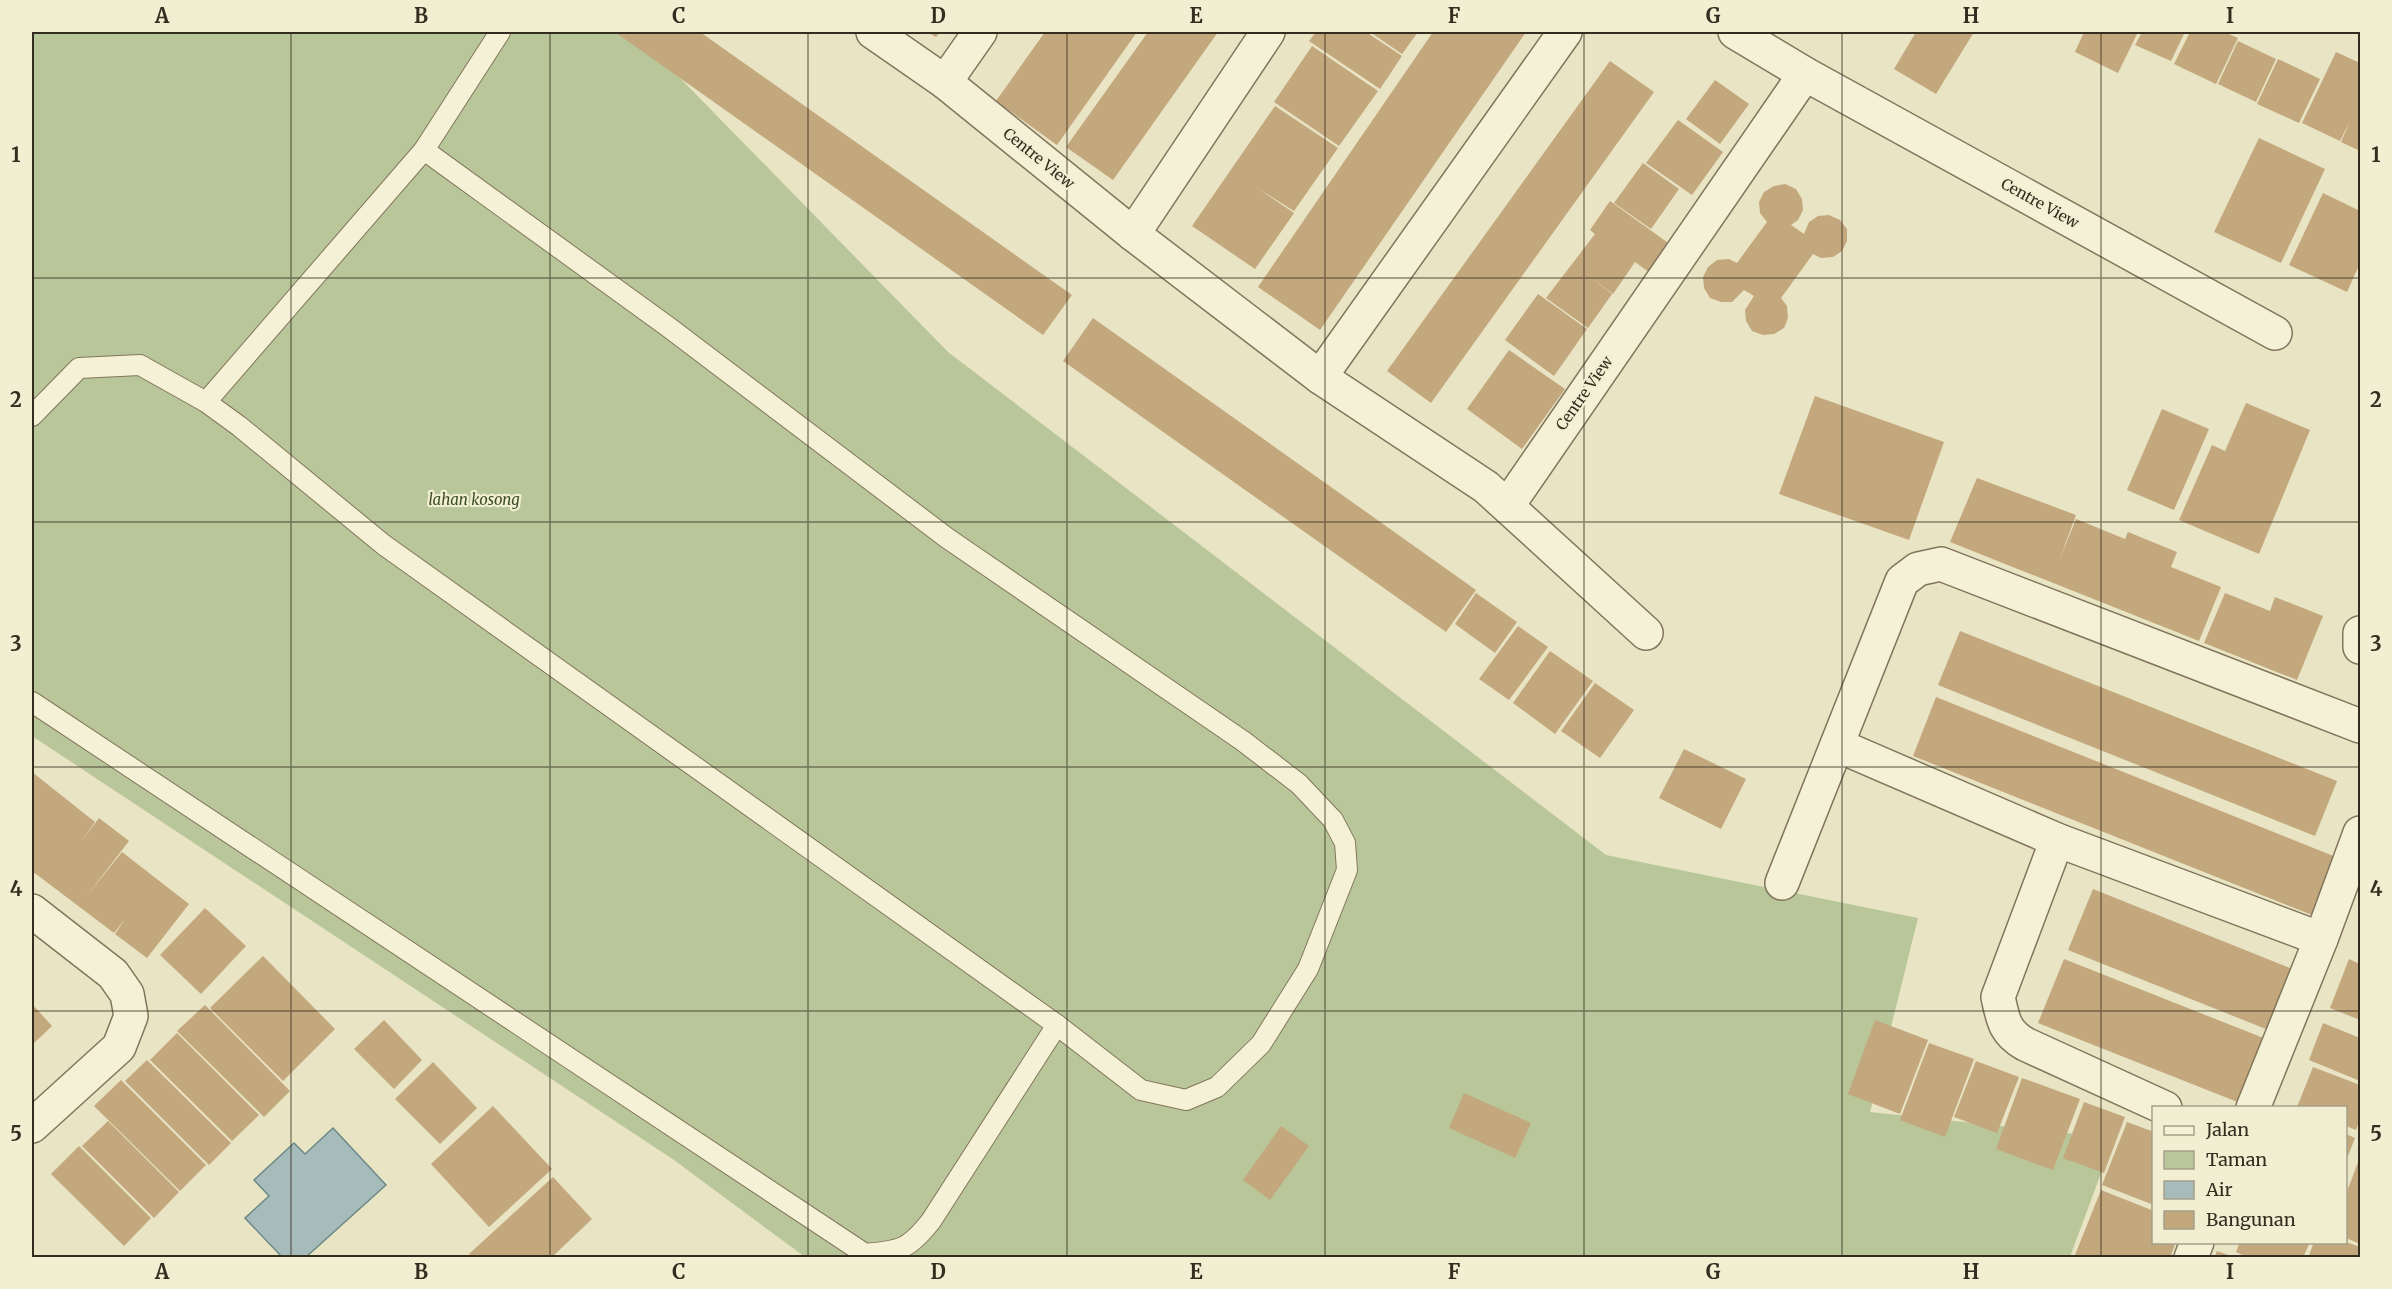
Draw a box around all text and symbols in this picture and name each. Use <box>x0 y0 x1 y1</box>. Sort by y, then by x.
text: A <box>154 3 170 28</box>
text: B <box>414 3 428 28</box>
text: C <box>672 3 686 28</box>
text: D <box>930 3 946 28</box>
text: E <box>1189 3 1203 28</box>
text: F <box>1448 3 1461 28</box>
text: G <box>1706 3 1721 28</box>
text: H <box>1963 3 1979 28</box>
text: I <box>2226 3 2234 28</box>
street label: Centre View <box>1000 124 1079 193</box>
text: 1 <box>11 142 21 167</box>
text: 1 <box>2371 142 2381 167</box>
street label: Centre View <box>1998 174 2083 232</box>
street label: Centre View <box>1552 352 1617 434</box>
text: 2 <box>10 387 22 412</box>
text: 2 <box>2370 387 2382 412</box>
park label: lahan kosong <box>428 490 520 509</box>
text: 3 <box>10 631 22 656</box>
text: 3 <box>2370 631 2382 656</box>
text: 4 <box>10 876 23 901</box>
text: 4 <box>2370 876 2383 901</box>
legend <box>2152 1106 2347 1244</box>
text: Jalan <box>2205 1118 2249 1141</box>
text: 5 <box>10 1121 22 1146</box>
text: 5 <box>2370 1121 2382 1146</box>
text: Taman <box>2206 1148 2267 1171</box>
text: Air <box>2205 1178 2233 1201</box>
text: Bangunan <box>2206 1208 2296 1231</box>
text: A <box>154 1259 170 1284</box>
text: B <box>414 1259 428 1284</box>
text: C <box>672 1259 686 1284</box>
text: D <box>930 1259 946 1284</box>
text: E <box>1189 1259 1203 1284</box>
text: F <box>1448 1259 1461 1284</box>
text: G <box>1706 1259 1721 1284</box>
text: H <box>1963 1259 1979 1284</box>
text: I <box>2226 1259 2234 1284</box>

